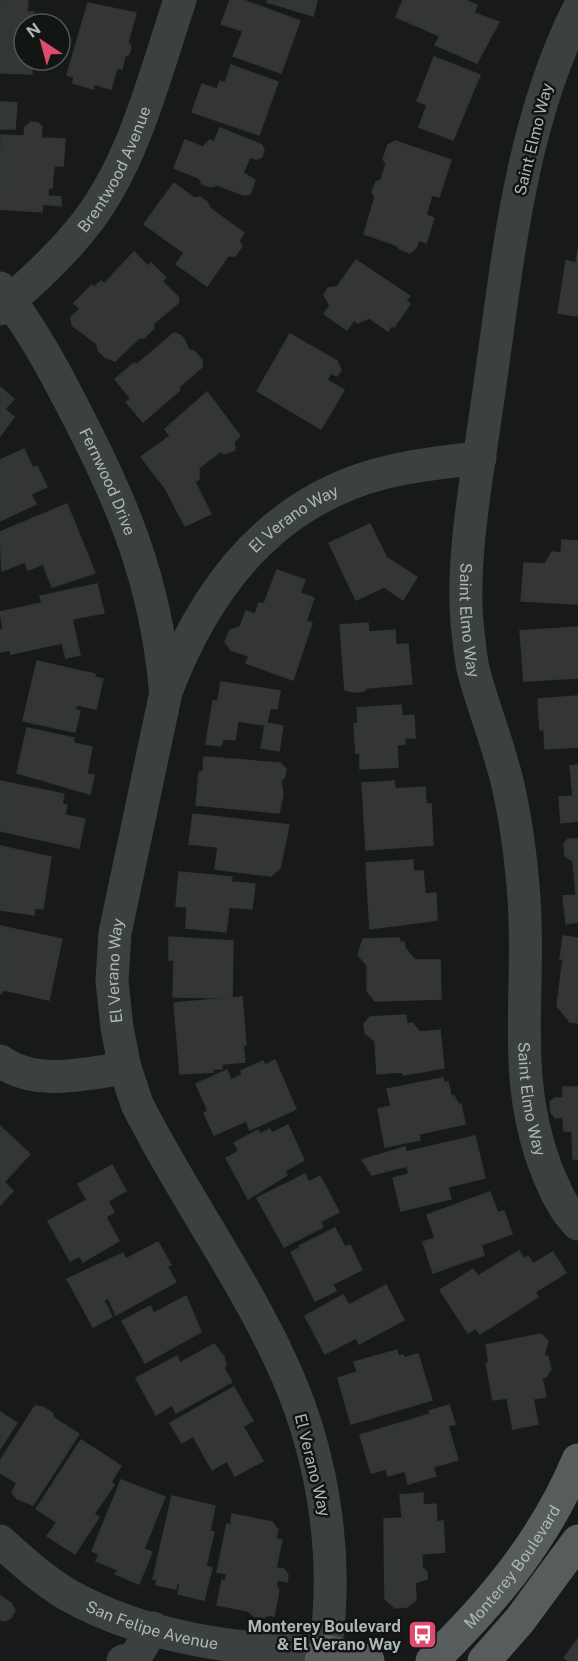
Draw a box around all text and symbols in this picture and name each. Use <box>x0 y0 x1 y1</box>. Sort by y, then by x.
north arrow <box>12 12 72 72</box>
text: N <box>23 19 44 42</box>
street label: Saint Elmo Way <box>510 81 557 197</box>
street label: Brentwood Avenue <box>74 104 155 236</box>
street label: Fernwood Drive <box>75 425 140 538</box>
street label: El Verano Way <box>245 481 342 557</box>
street label: Saint Elmo Way <box>456 562 484 680</box>
street label: El Verano Way <box>103 916 128 1024</box>
street label: Saint Elmo Way <box>514 1042 550 1159</box>
street label: El Verano Way <box>291 1412 335 1519</box>
street label: Monterey Boulevard <box>460 1502 564 1633</box>
street label: San Felipe Avenue <box>83 1597 220 1654</box>
place label: Monterey Boulevard & El Verano Way <box>247 1617 401 1654</box>
bus stop icon: Monterey Boulevard & El Verano Way <box>406 1619 438 1651</box>

